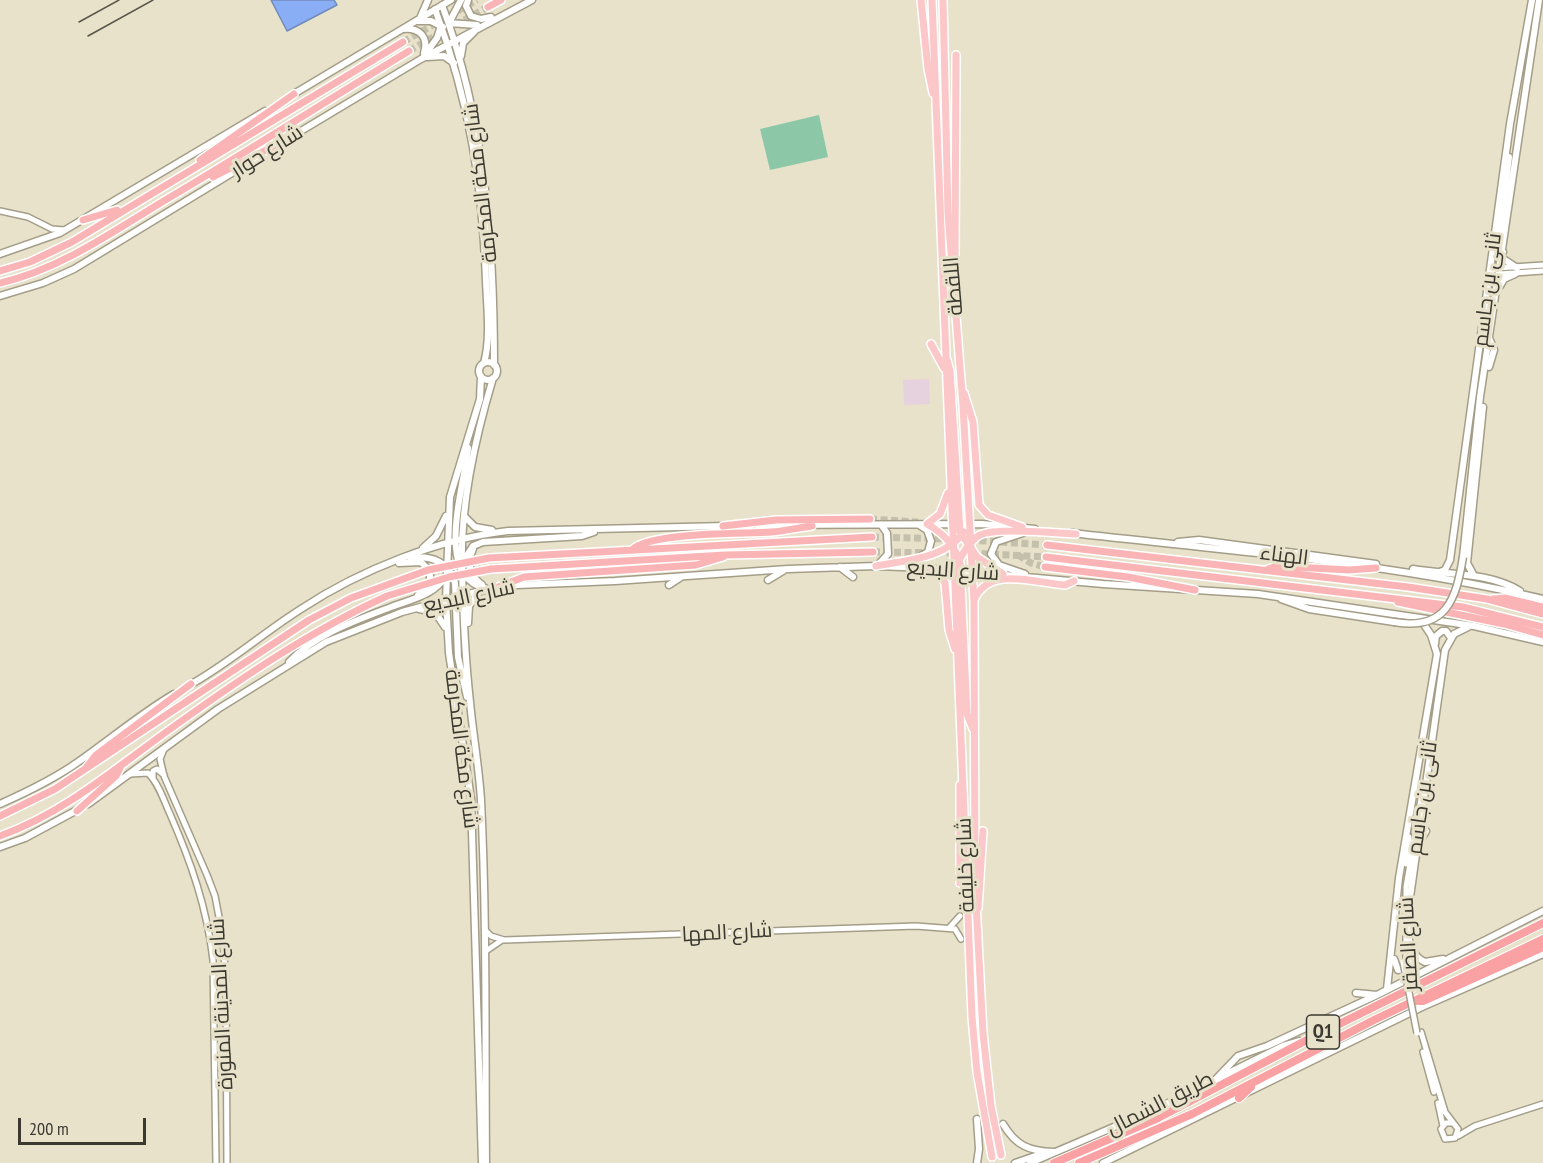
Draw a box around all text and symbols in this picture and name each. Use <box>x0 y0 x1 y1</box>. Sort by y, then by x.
street label: شارع مكة المكرمة <box>459 102 503 264</box>
street label: شارع حوار <box>226 120 308 184</box>
street label: ثانى بن جاسم <box>1469 232 1507 348</box>
street label: اللقطة <box>939 255 969 317</box>
street label: الهناء <box>1258 541 1310 571</box>
street label: شارع البديع <box>906 555 1000 587</box>
street label: شارع البديع <box>421 575 517 619</box>
street label: شارع مكة المكرمة <box>439 668 483 830</box>
street label: ثانى بن جاسم <box>1403 740 1443 856</box>
street label: شارع خليفة <box>952 817 980 913</box>
street label: شارع الصقر <box>1394 896 1424 992</box>
street label: شارع المدينة المنورة <box>205 917 239 1091</box>
street label: شارع المها <box>681 918 773 948</box>
road number: Q1 <box>1306 1015 1340 1049</box>
street label: طريق الشمال <box>1102 1066 1218 1142</box>
scale bar <box>21 1106 148 1144</box>
text: 200 m <box>29 1117 69 1140</box>

